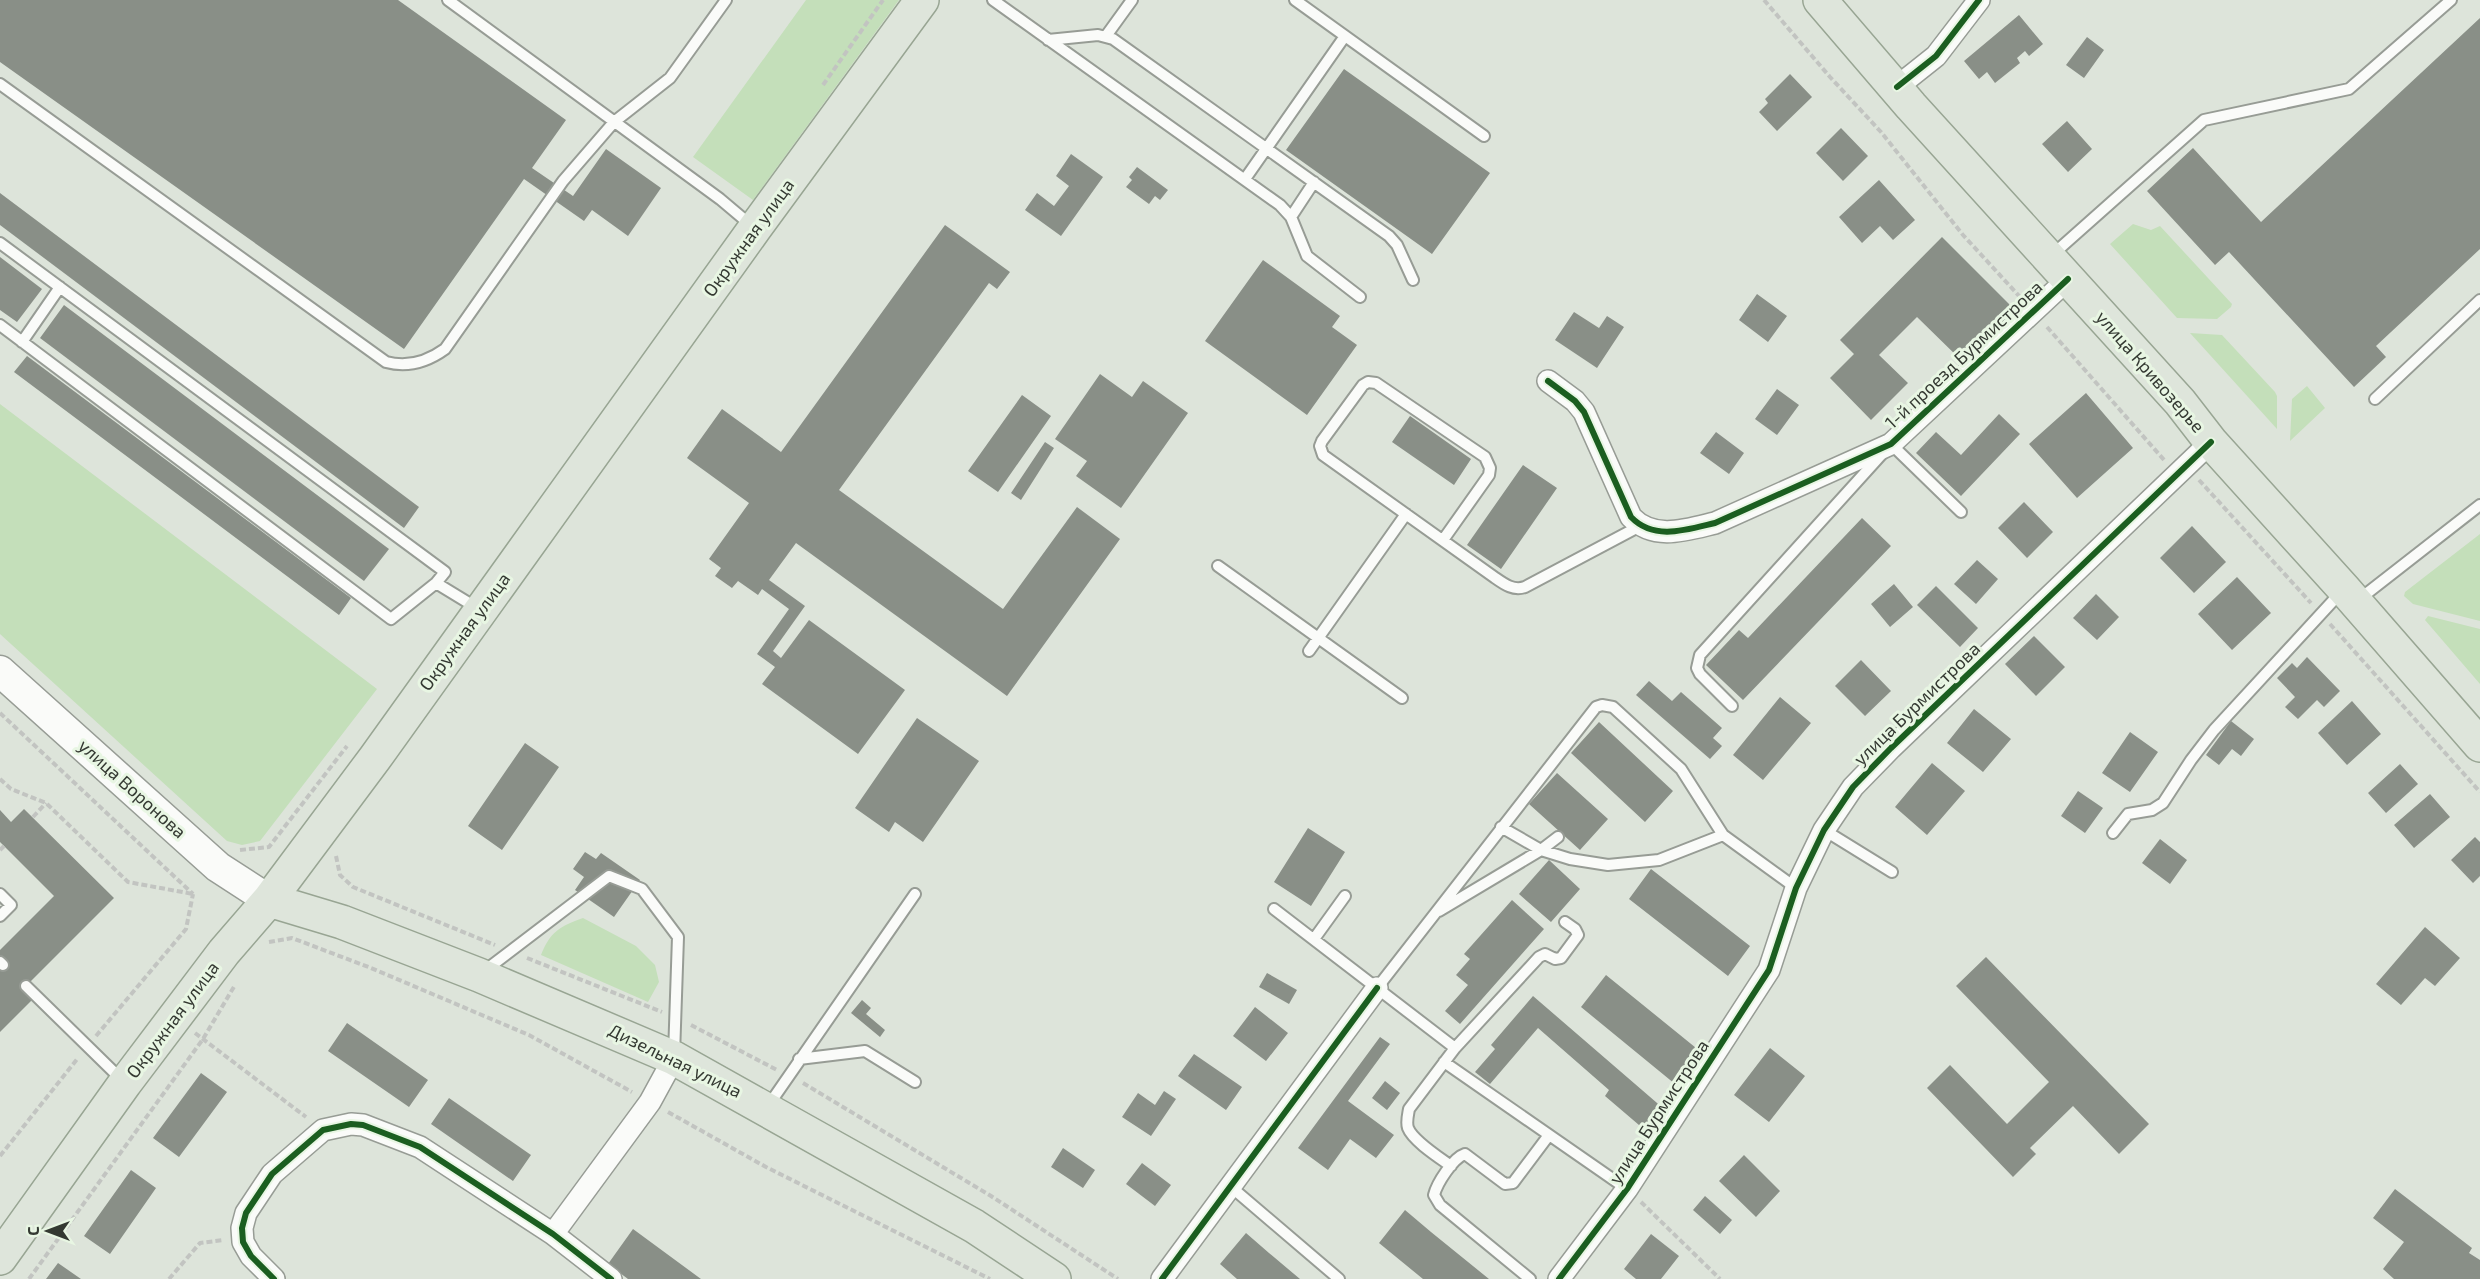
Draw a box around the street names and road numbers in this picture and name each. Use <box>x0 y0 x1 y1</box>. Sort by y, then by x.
street label: Окружная улица <box>698 174 798 301</box>
street label: 1-й проезд Бурмистрова <box>1880 276 2047 433</box>
street label: улица Кривозерье <box>2092 306 2210 437</box>
street label: Окружная улица <box>414 568 514 695</box>
street label: улица Бурмистрова <box>1848 637 1984 769</box>
street label: улица Воронова <box>74 734 191 842</box>
street label: Окружная улица <box>121 957 223 1082</box>
street label: Дизельная улица <box>605 1018 746 1102</box>
street label: улица Бурмистрова <box>1603 1035 1713 1188</box>

